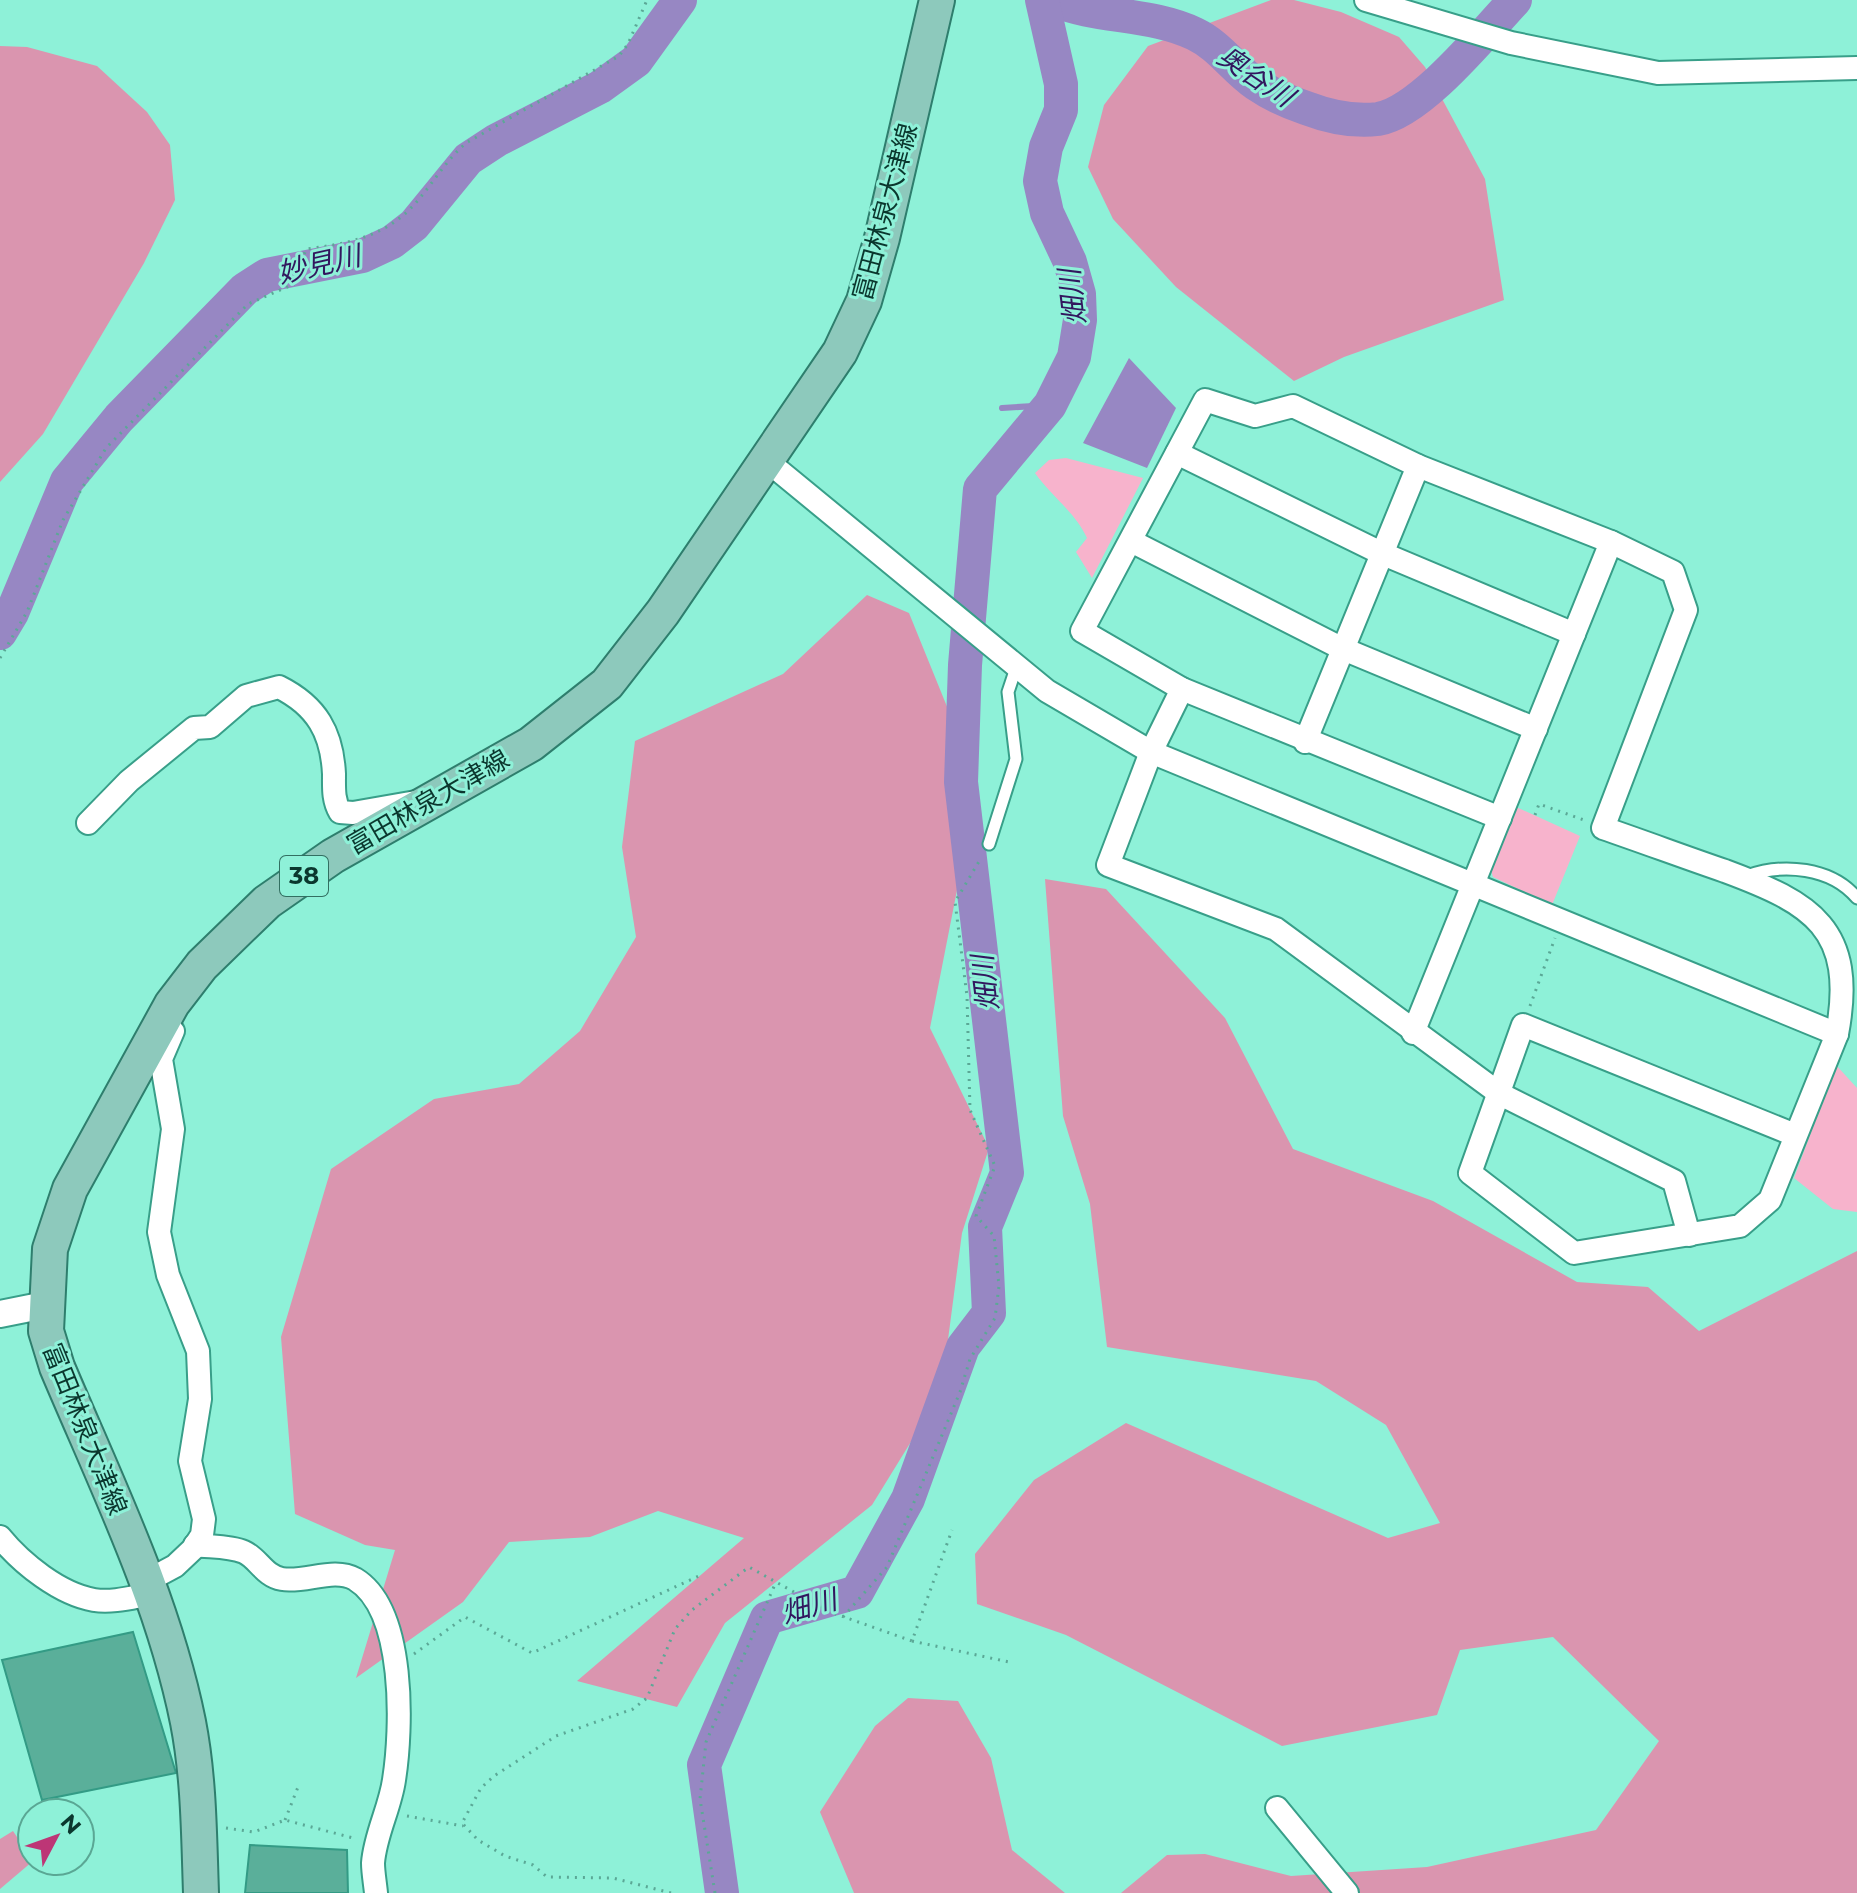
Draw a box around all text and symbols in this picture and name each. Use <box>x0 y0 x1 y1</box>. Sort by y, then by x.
water label: 奥谷川 <box>1212 38 1303 115</box>
street label: 富田林泉大津線 <box>846 120 924 304</box>
water label: 妙見川 <box>274 237 367 290</box>
water label: 畑川 <box>1051 264 1092 327</box>
street label: 富田林泉大津線 <box>341 743 515 861</box>
road number: 38 <box>280 856 328 896</box>
water label: 畑川 <box>964 950 1005 1013</box>
street label: 富田林泉大津線 <box>36 1339 134 1519</box>
water label: 畑川 <box>777 1581 843 1630</box>
north arrow <box>16 1797 96 1877</box>
text: N <box>55 1809 87 1840</box>

